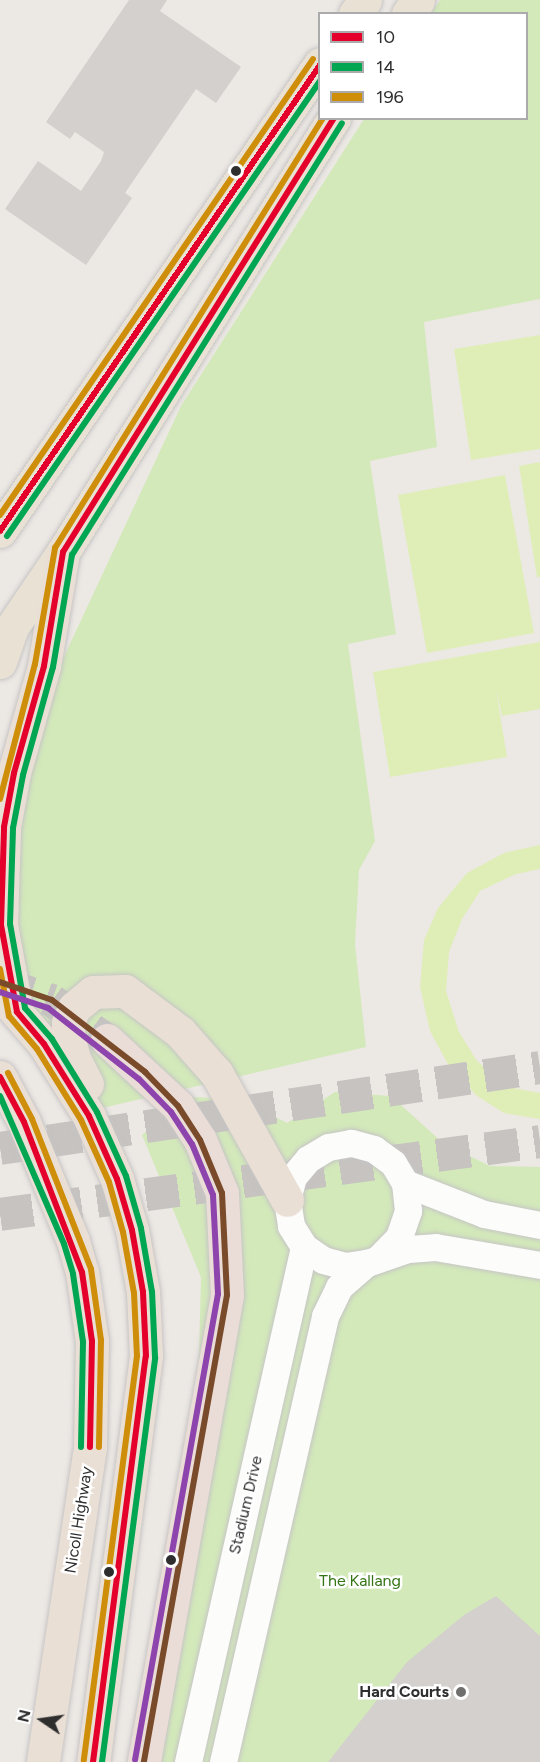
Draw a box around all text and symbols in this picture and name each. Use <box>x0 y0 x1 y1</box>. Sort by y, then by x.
legend <box>318 12 528 120</box>
text: 10 <box>376 26 395 48</box>
text: 14 <box>376 56 395 78</box>
text: 196 <box>376 86 404 108</box>
unlabelled marker <box>230 165 242 177</box>
street label: Stadium Drive <box>225 1454 267 1556</box>
street label: Nicoll Highway <box>61 1465 97 1575</box>
unlabelled marker <box>165 1554 177 1566</box>
unlabelled marker <box>103 1566 115 1578</box>
park label: The Kallang <box>319 1571 401 1591</box>
place label: Hard Courts <box>359 1682 449 1702</box>
marker: Hard Courts <box>454 1685 468 1699</box>
north arrow <box>12 1690 72 1750</box>
text: N <box>13 1708 35 1724</box>

